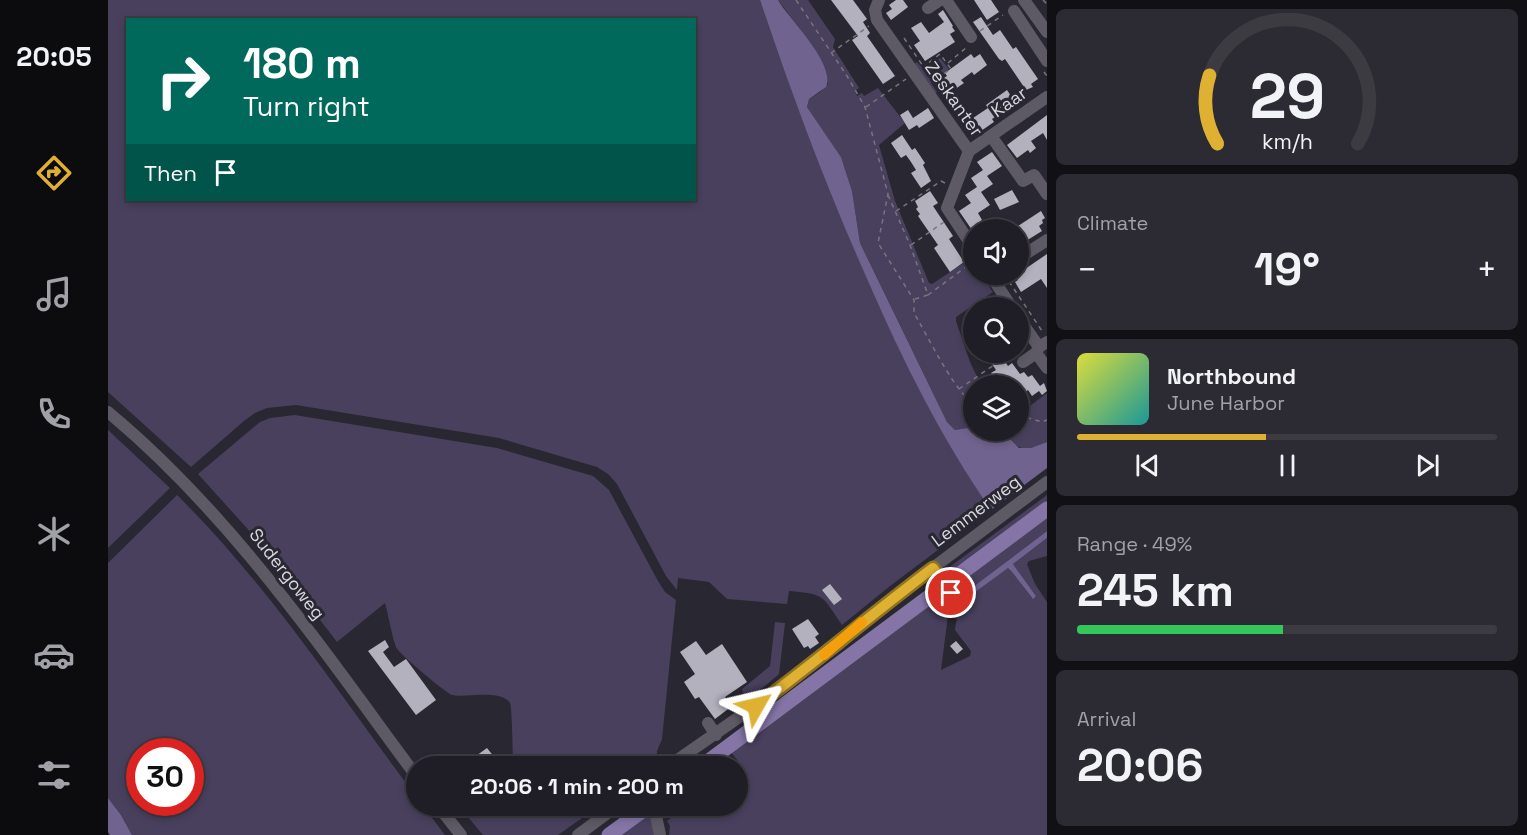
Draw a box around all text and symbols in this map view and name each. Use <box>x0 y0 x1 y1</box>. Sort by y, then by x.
text: 180 m <box>243 37 361 90</box>
text: 20:05 <box>16 39 92 74</box>
icon: right <box>144 42 222 120</box>
street label: Zeskanter <box>920 57 989 141</box>
text: 29 <box>1249 57 1325 136</box>
street label: Kaar <box>986 81 1031 122</box>
text: Turn right <box>243 89 370 124</box>
text: km/h <box>1261 128 1313 155</box>
icon: directions <box>33 152 75 194</box>
icon: arrive <box>209 156 242 189</box>
text: Then <box>144 159 197 187</box>
text: Climate <box>1077 210 1148 236</box>
map controls <box>963 219 1029 441</box>
button: sound <box>963 219 1029 285</box>
text: 19° <box>1254 241 1320 298</box>
text: − <box>1077 249 1097 291</box>
text: + <box>1477 249 1497 291</box>
icon: music <box>33 273 75 315</box>
button: search <box>963 297 1029 363</box>
text: Northbound <box>1167 362 1296 390</box>
button: layers <box>963 375 1029 441</box>
text: June Harbor <box>1167 390 1285 416</box>
icon: phone <box>33 393 75 435</box>
icon: previous <box>1131 449 1164 482</box>
icon: pause <box>1271 449 1304 482</box>
icon: next <box>1411 449 1444 482</box>
street label: Lemmerweg <box>927 470 1025 551</box>
icon: climate <box>33 513 75 555</box>
street label: Sudergoweg <box>245 523 330 624</box>
text: Range · 49% <box>1077 531 1192 557</box>
text: 245 km <box>1077 562 1234 619</box>
pin <box>925 567 976 618</box>
icon: arrive <box>934 576 967 609</box>
icon: car <box>33 634 75 676</box>
position arrow <box>724 674 788 738</box>
text: Arrival <box>1077 706 1136 732</box>
text: 20:06 <box>1077 737 1203 794</box>
speed limit sign: 30 <box>126 738 204 816</box>
icon: filters <box>33 754 75 796</box>
text: 20:06 · 1 min · 200 m <box>470 772 684 800</box>

